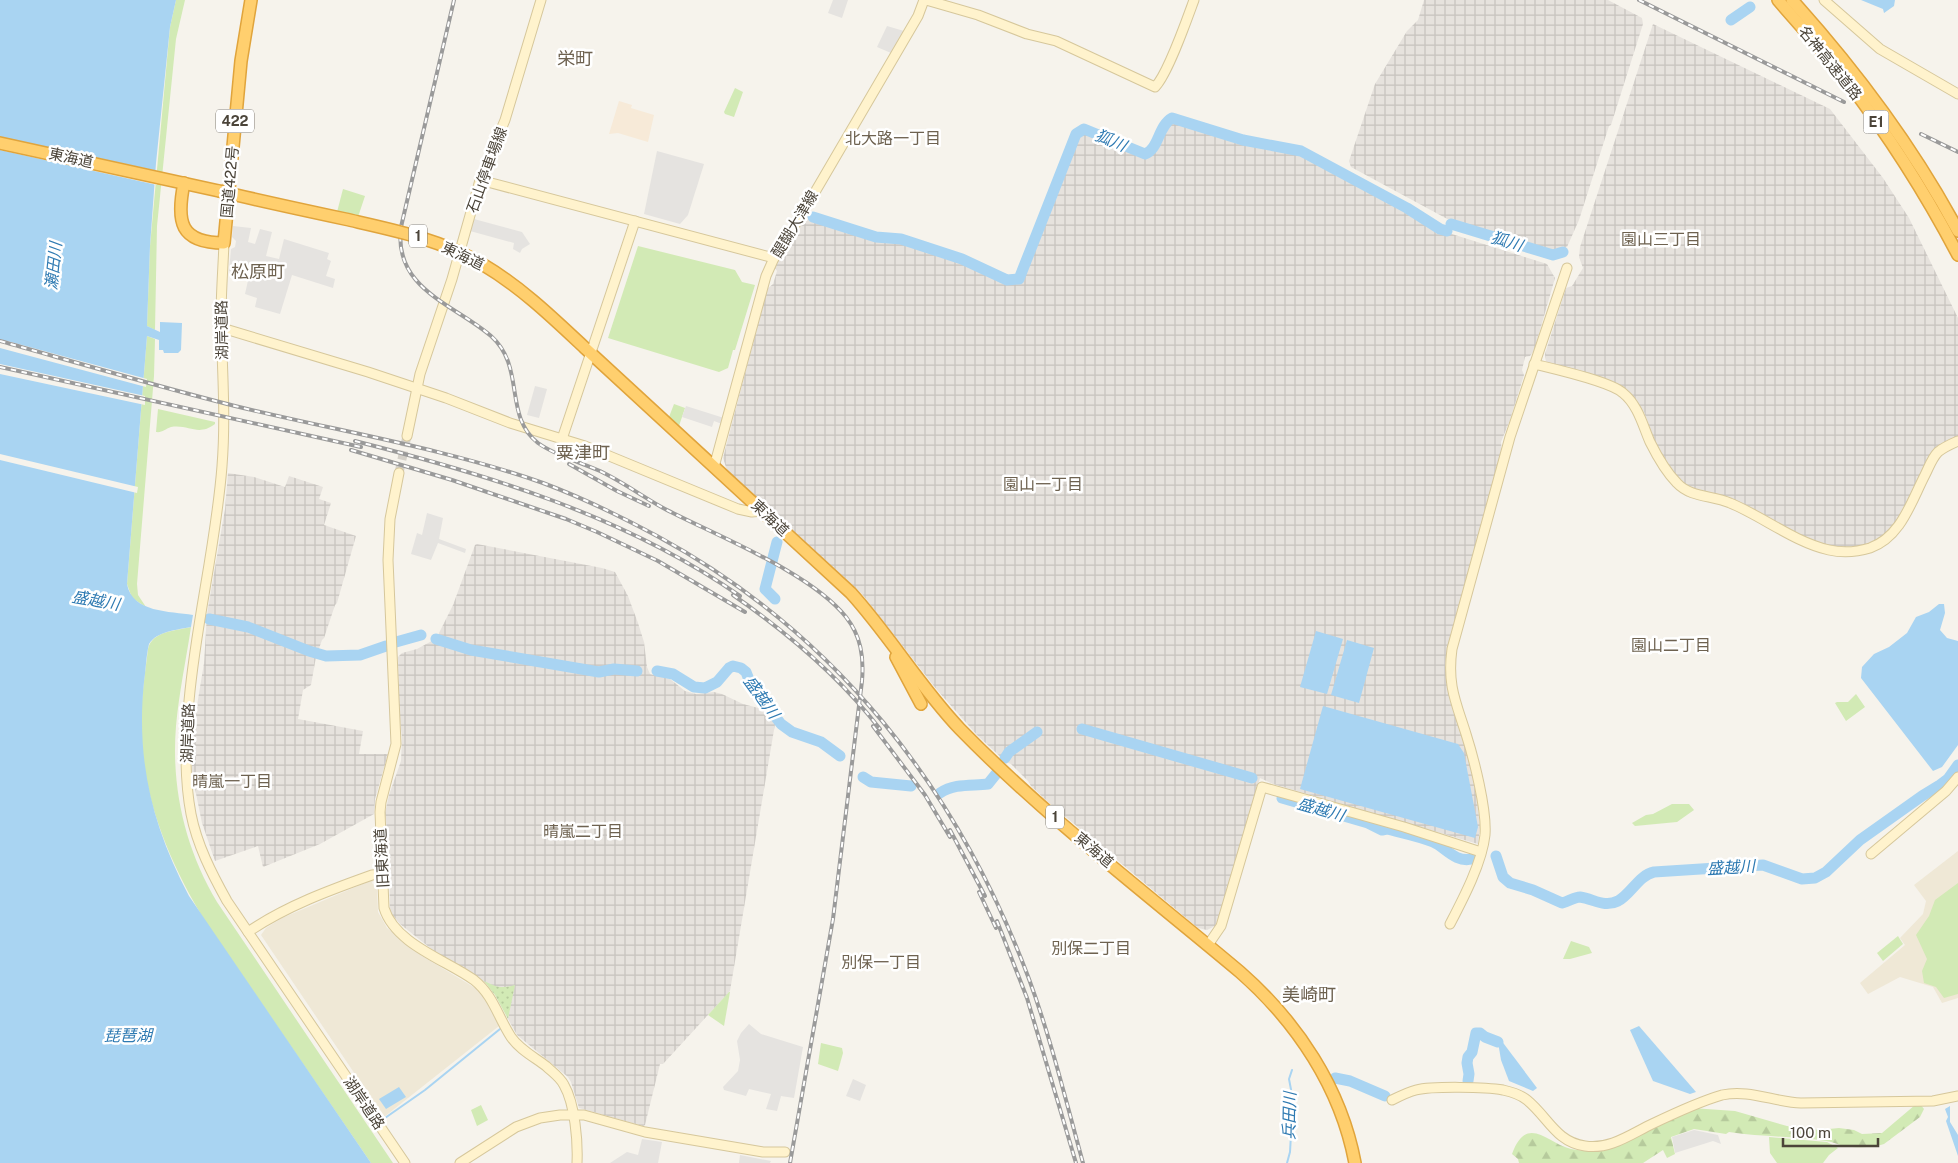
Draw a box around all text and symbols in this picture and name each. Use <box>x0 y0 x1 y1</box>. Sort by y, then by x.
street label: 名神高速道路 <box>1795 22 1865 103</box>
district label: 栄町 <box>557 48 593 69</box>
road number: 422 <box>216 110 254 132</box>
road number: E1 <box>1864 110 1888 134</box>
street label: 石山停車場線 <box>463 125 510 215</box>
water label: 狐川 <box>1092 125 1131 156</box>
district label: 北大路一丁目 <box>845 129 941 148</box>
street label: 東海道 <box>47 145 95 171</box>
street label: 国道422号 <box>218 145 241 219</box>
street label: 醍醐大津線 <box>768 187 821 260</box>
road number: 1 <box>409 225 427 248</box>
water label: 狐川 <box>1489 228 1527 256</box>
district label: 園山三丁目 <box>1621 230 1701 249</box>
street label: 東海道 <box>439 238 487 273</box>
water label: 瀬田川 <box>42 239 66 291</box>
district label: 松原町 <box>231 261 285 282</box>
street label: 湖岸道路 <box>212 300 231 360</box>
district label: 粟津町 <box>556 442 610 463</box>
district label: 園山一丁目 <box>1003 475 1083 494</box>
street label: 東海道 <box>748 496 793 539</box>
water label: 盛越川 <box>71 587 123 614</box>
district label: 園山二丁目 <box>1631 636 1711 655</box>
water label: 盛越川 <box>740 672 785 724</box>
street label: 湖岸道路 <box>178 703 197 763</box>
district label: 晴嵐一丁目 <box>192 772 272 791</box>
water label: 盛越川 <box>1295 794 1348 826</box>
road number: 1 <box>1046 806 1064 829</box>
district label: 晴嵐二丁目 <box>543 822 623 841</box>
street label: 旧東海道 <box>371 828 392 888</box>
street label: 東海道 <box>1072 829 1117 871</box>
water label: 盛越川 <box>1707 857 1757 878</box>
district label: 別保二丁目 <box>1051 939 1131 958</box>
district label: 別保一丁目 <box>841 953 921 972</box>
district label: 美崎町 <box>1282 984 1336 1005</box>
water label: 琵琶湖 <box>104 1026 155 1045</box>
street label: 湖岸道路 <box>341 1073 388 1132</box>
water label: 兵田川 <box>1280 1090 1299 1140</box>
scale bar <box>1783 1116 1878 1148</box>
text: 100 m <box>1790 1124 1831 1141</box>

